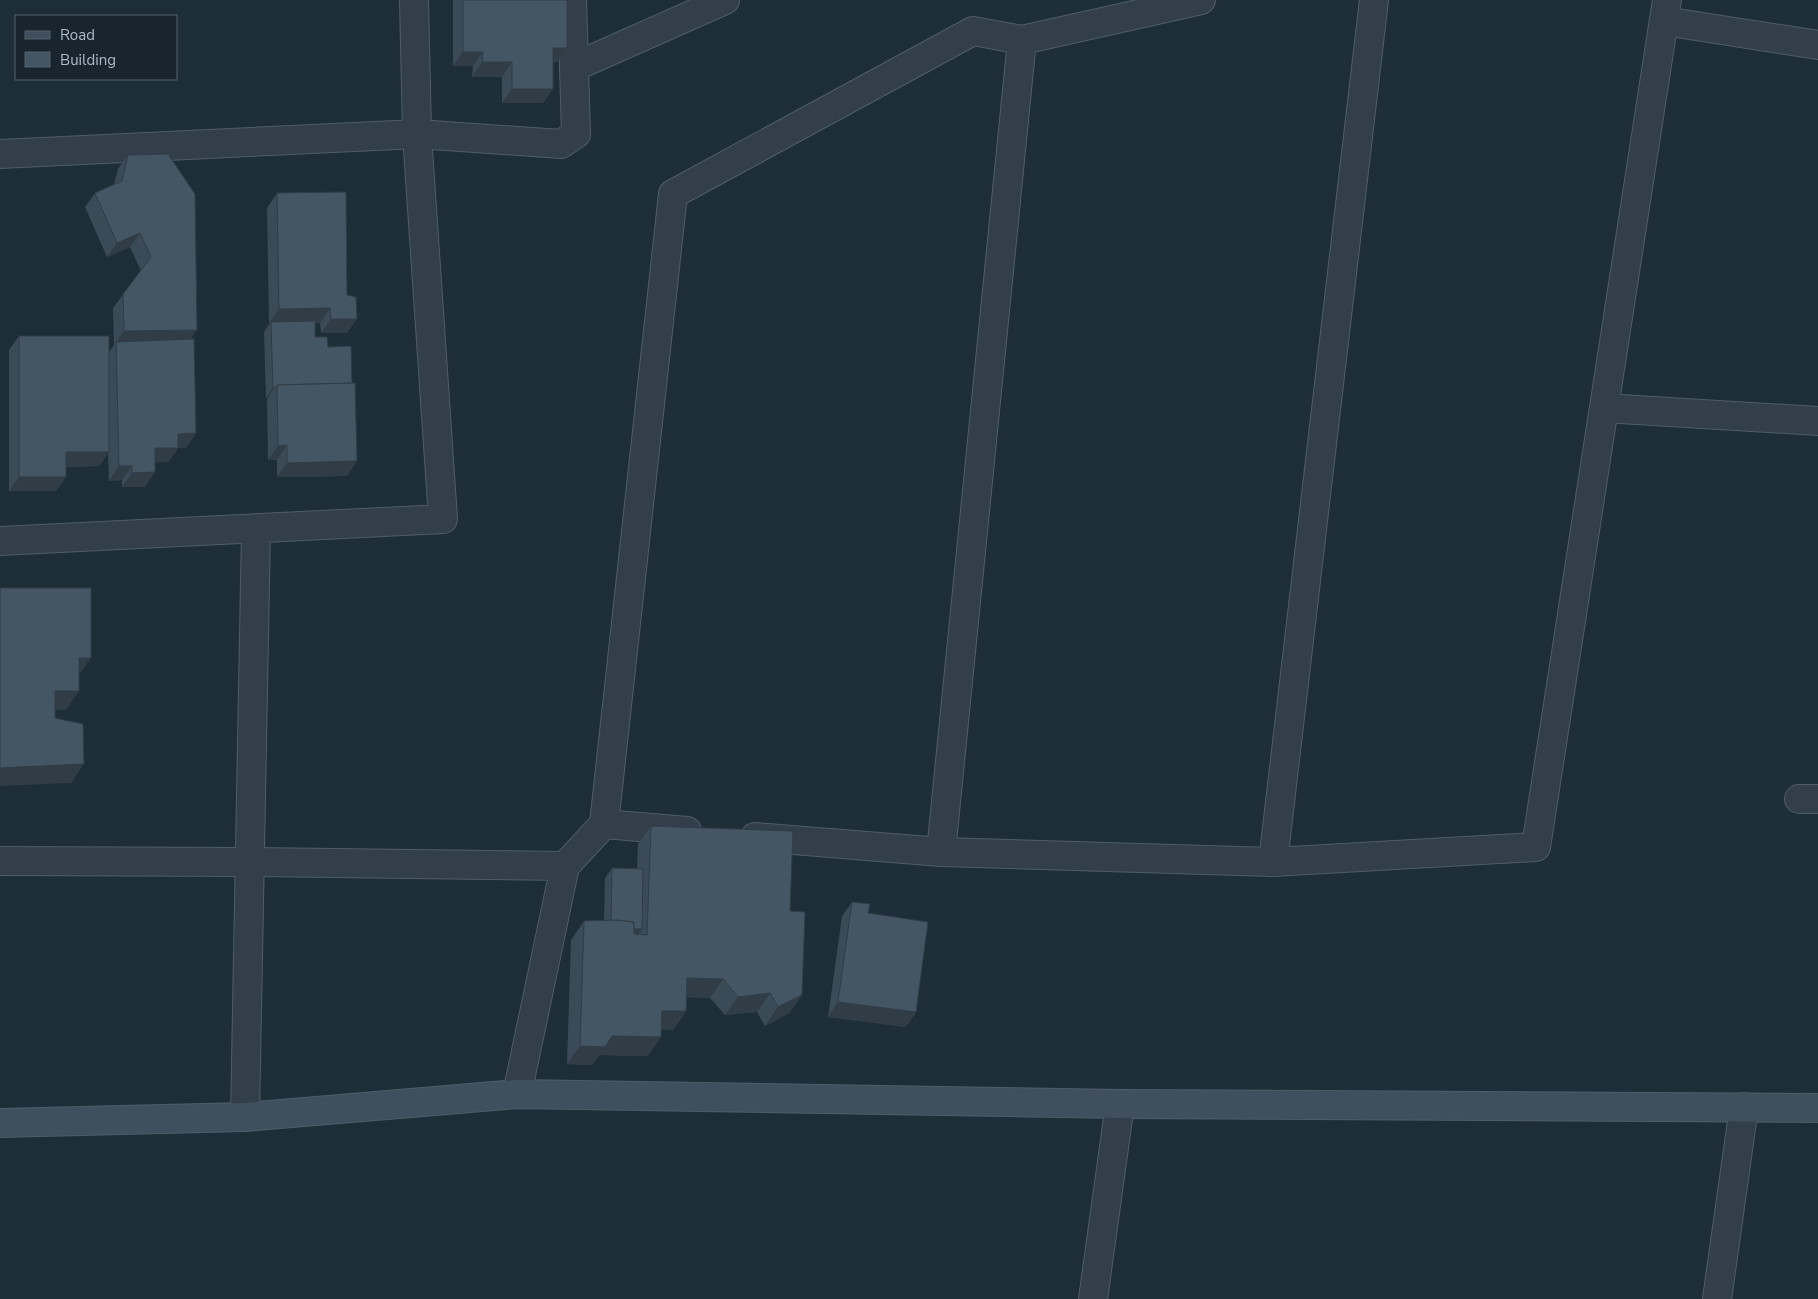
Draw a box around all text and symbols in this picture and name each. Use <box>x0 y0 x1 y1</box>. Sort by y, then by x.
legend <box>15 15 178 80</box>
text: Road <box>60 25 95 45</box>
text: Building <box>60 50 116 70</box>

